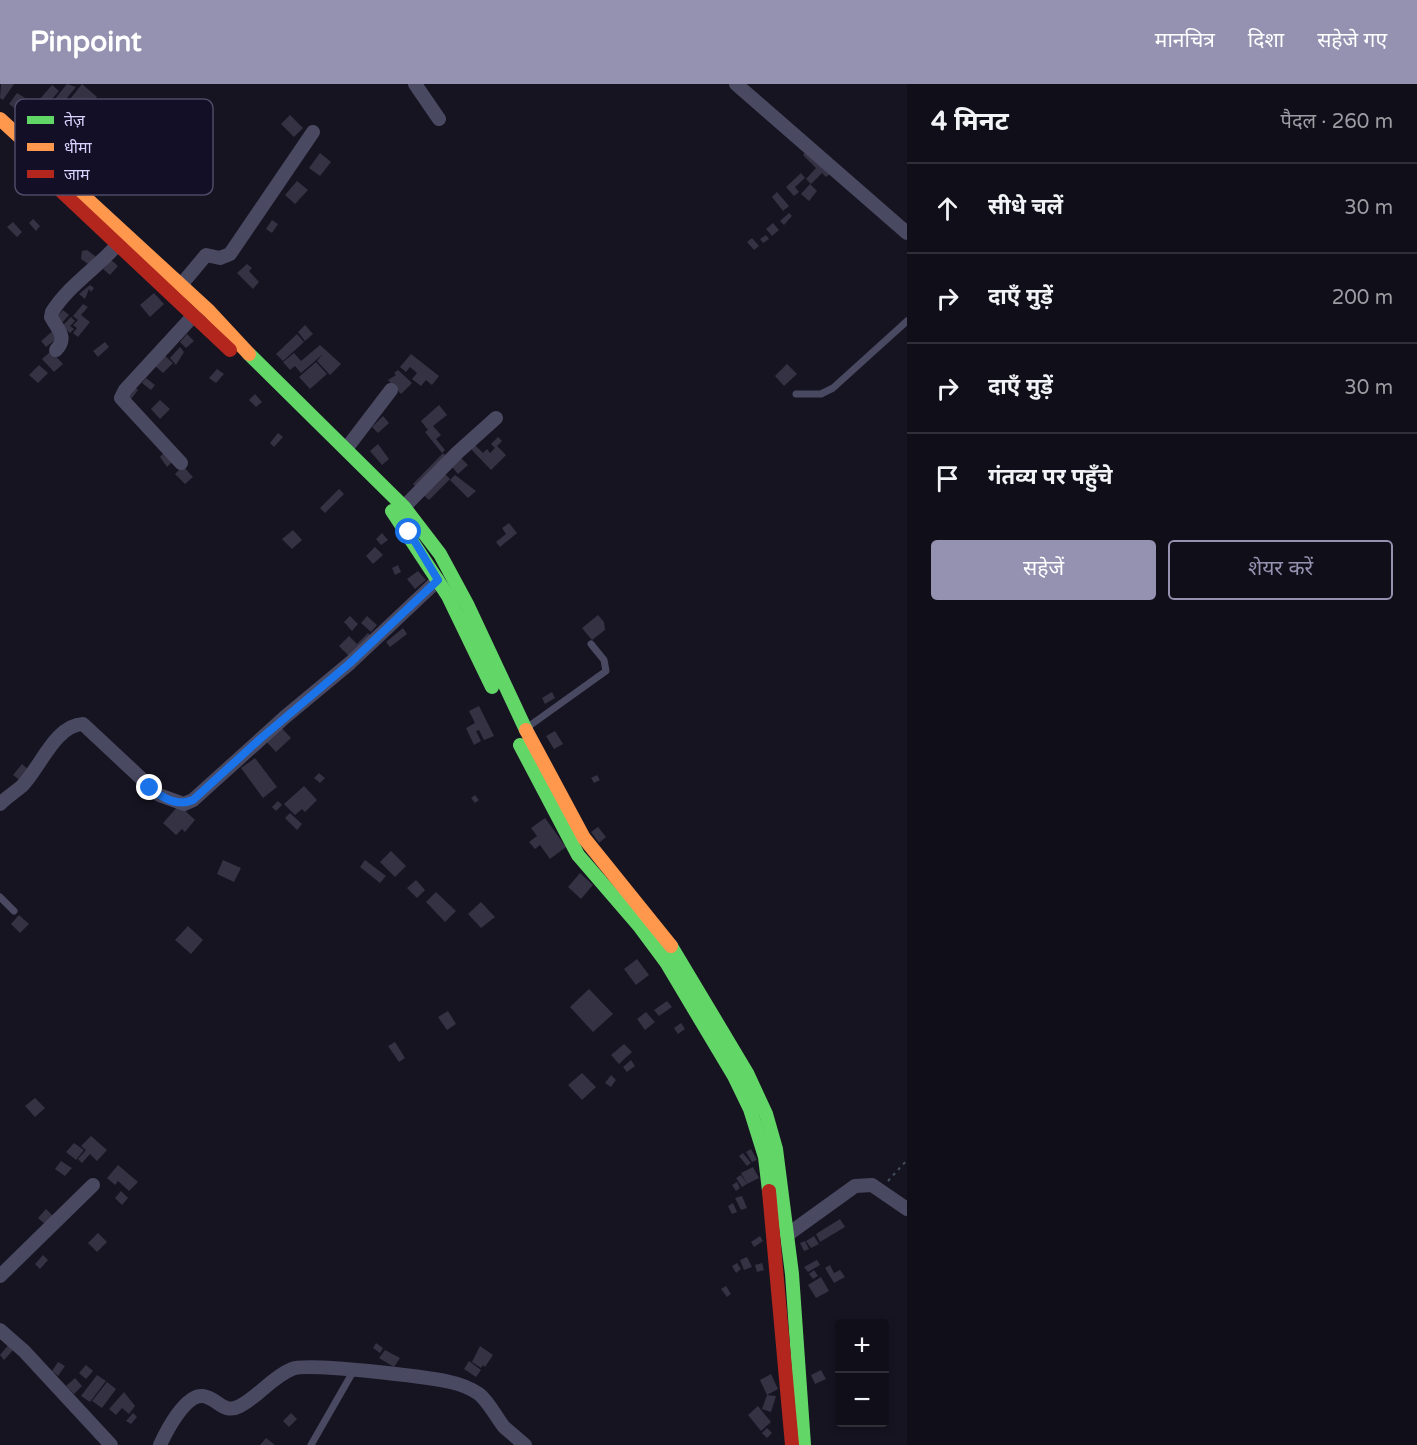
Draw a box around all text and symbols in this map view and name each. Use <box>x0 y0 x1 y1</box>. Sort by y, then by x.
text: Pinpoint <box>30 25 142 59</box>
text: मानचित्र <box>1155 28 1215 53</box>
text: दिशा <box>1248 28 1284 53</box>
text: सहेजे गए <box>1317 28 1387 53</box>
legend <box>15 99 213 195</box>
text: 4 मिनट <box>931 106 1009 137</box>
text: पैदल · 260 m <box>1281 110 1393 134</box>
text: तेज़ <box>64 111 86 131</box>
text: धीमा <box>64 138 93 158</box>
text: जाम <box>64 165 90 185</box>
icon: ahead <box>931 192 964 225</box>
text: सीधे चलें <box>988 194 1063 220</box>
text: 30 m <box>1344 196 1393 220</box>
icon: right <box>931 282 964 315</box>
text: दाएँ मुड़ें <box>988 284 1053 310</box>
text: 200 m <box>1332 286 1393 310</box>
icon: right <box>931 372 964 405</box>
text: दाएँ मुड़ें <box>988 374 1053 400</box>
text: 30 m <box>1344 376 1393 400</box>
icon: arrive <box>931 462 964 495</box>
text: गंतव्य पर पहुँचे <box>988 464 1113 490</box>
route start <box>395 518 421 544</box>
button: सहेजें <box>931 540 1156 600</box>
button: शेयर करें <box>1168 540 1393 600</box>
route end <box>136 774 162 800</box>
map controls <box>835 1319 889 1427</box>
button: + <box>835 1319 889 1373</box>
button: − <box>835 1373 889 1427</box>

